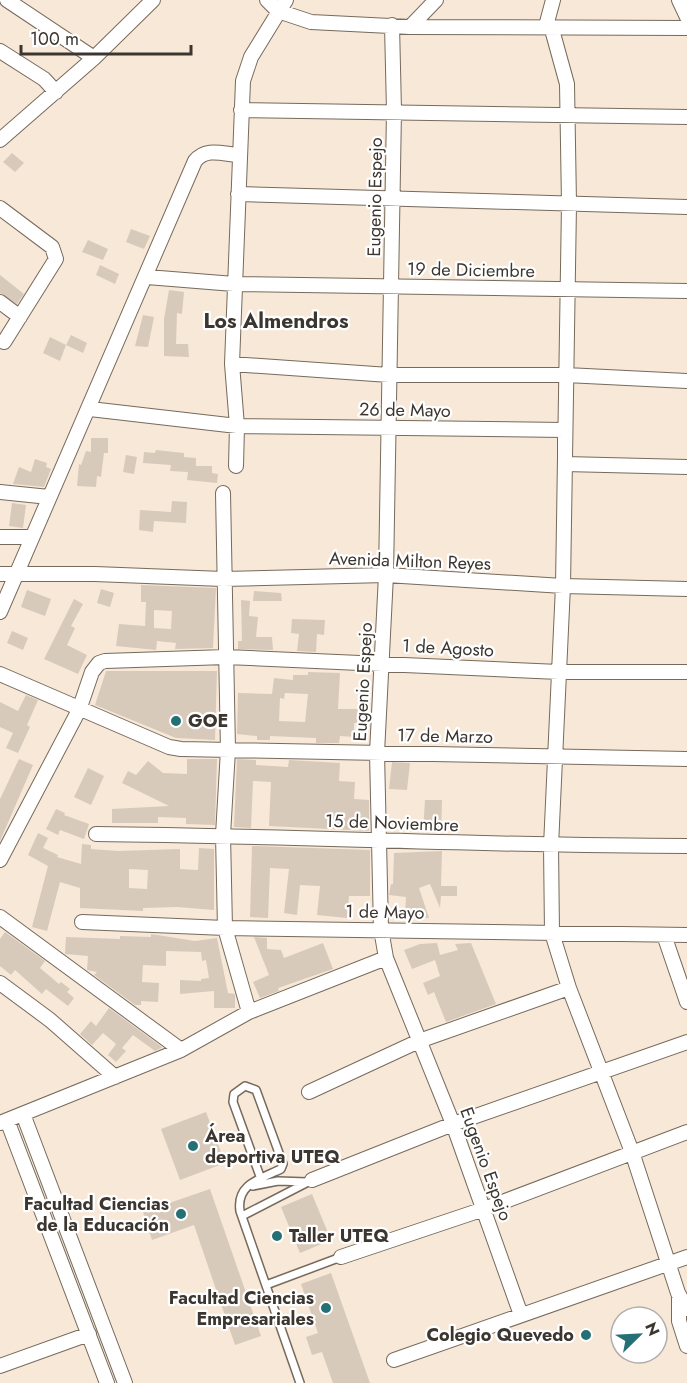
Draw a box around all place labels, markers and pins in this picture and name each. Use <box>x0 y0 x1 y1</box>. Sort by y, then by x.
place label: GOE <box>188 708 228 734</box>
marker: GOE <box>169 714 183 728</box>
place label: Área deportiva UTEQ <box>204 1122 340 1170</box>
marker: Área deportiva UTEQ <box>186 1139 200 1153</box>
place label: Facultad Ciencias de la Educación <box>24 1191 169 1238</box>
marker: Facultad Ciencias de la Educación <box>174 1207 188 1221</box>
place label: Taller UTEQ <box>289 1223 389 1249</box>
marker: Taller UTEQ <box>270 1229 284 1243</box>
place label: Facultad Ciencias Empresariales <box>169 1285 314 1332</box>
marker: Facultad Ciencias Empresariales <box>319 1301 333 1315</box>
place label: Colegio Quevedo <box>426 1322 574 1348</box>
marker: Colegio Quevedo <box>579 1328 593 1342</box>

